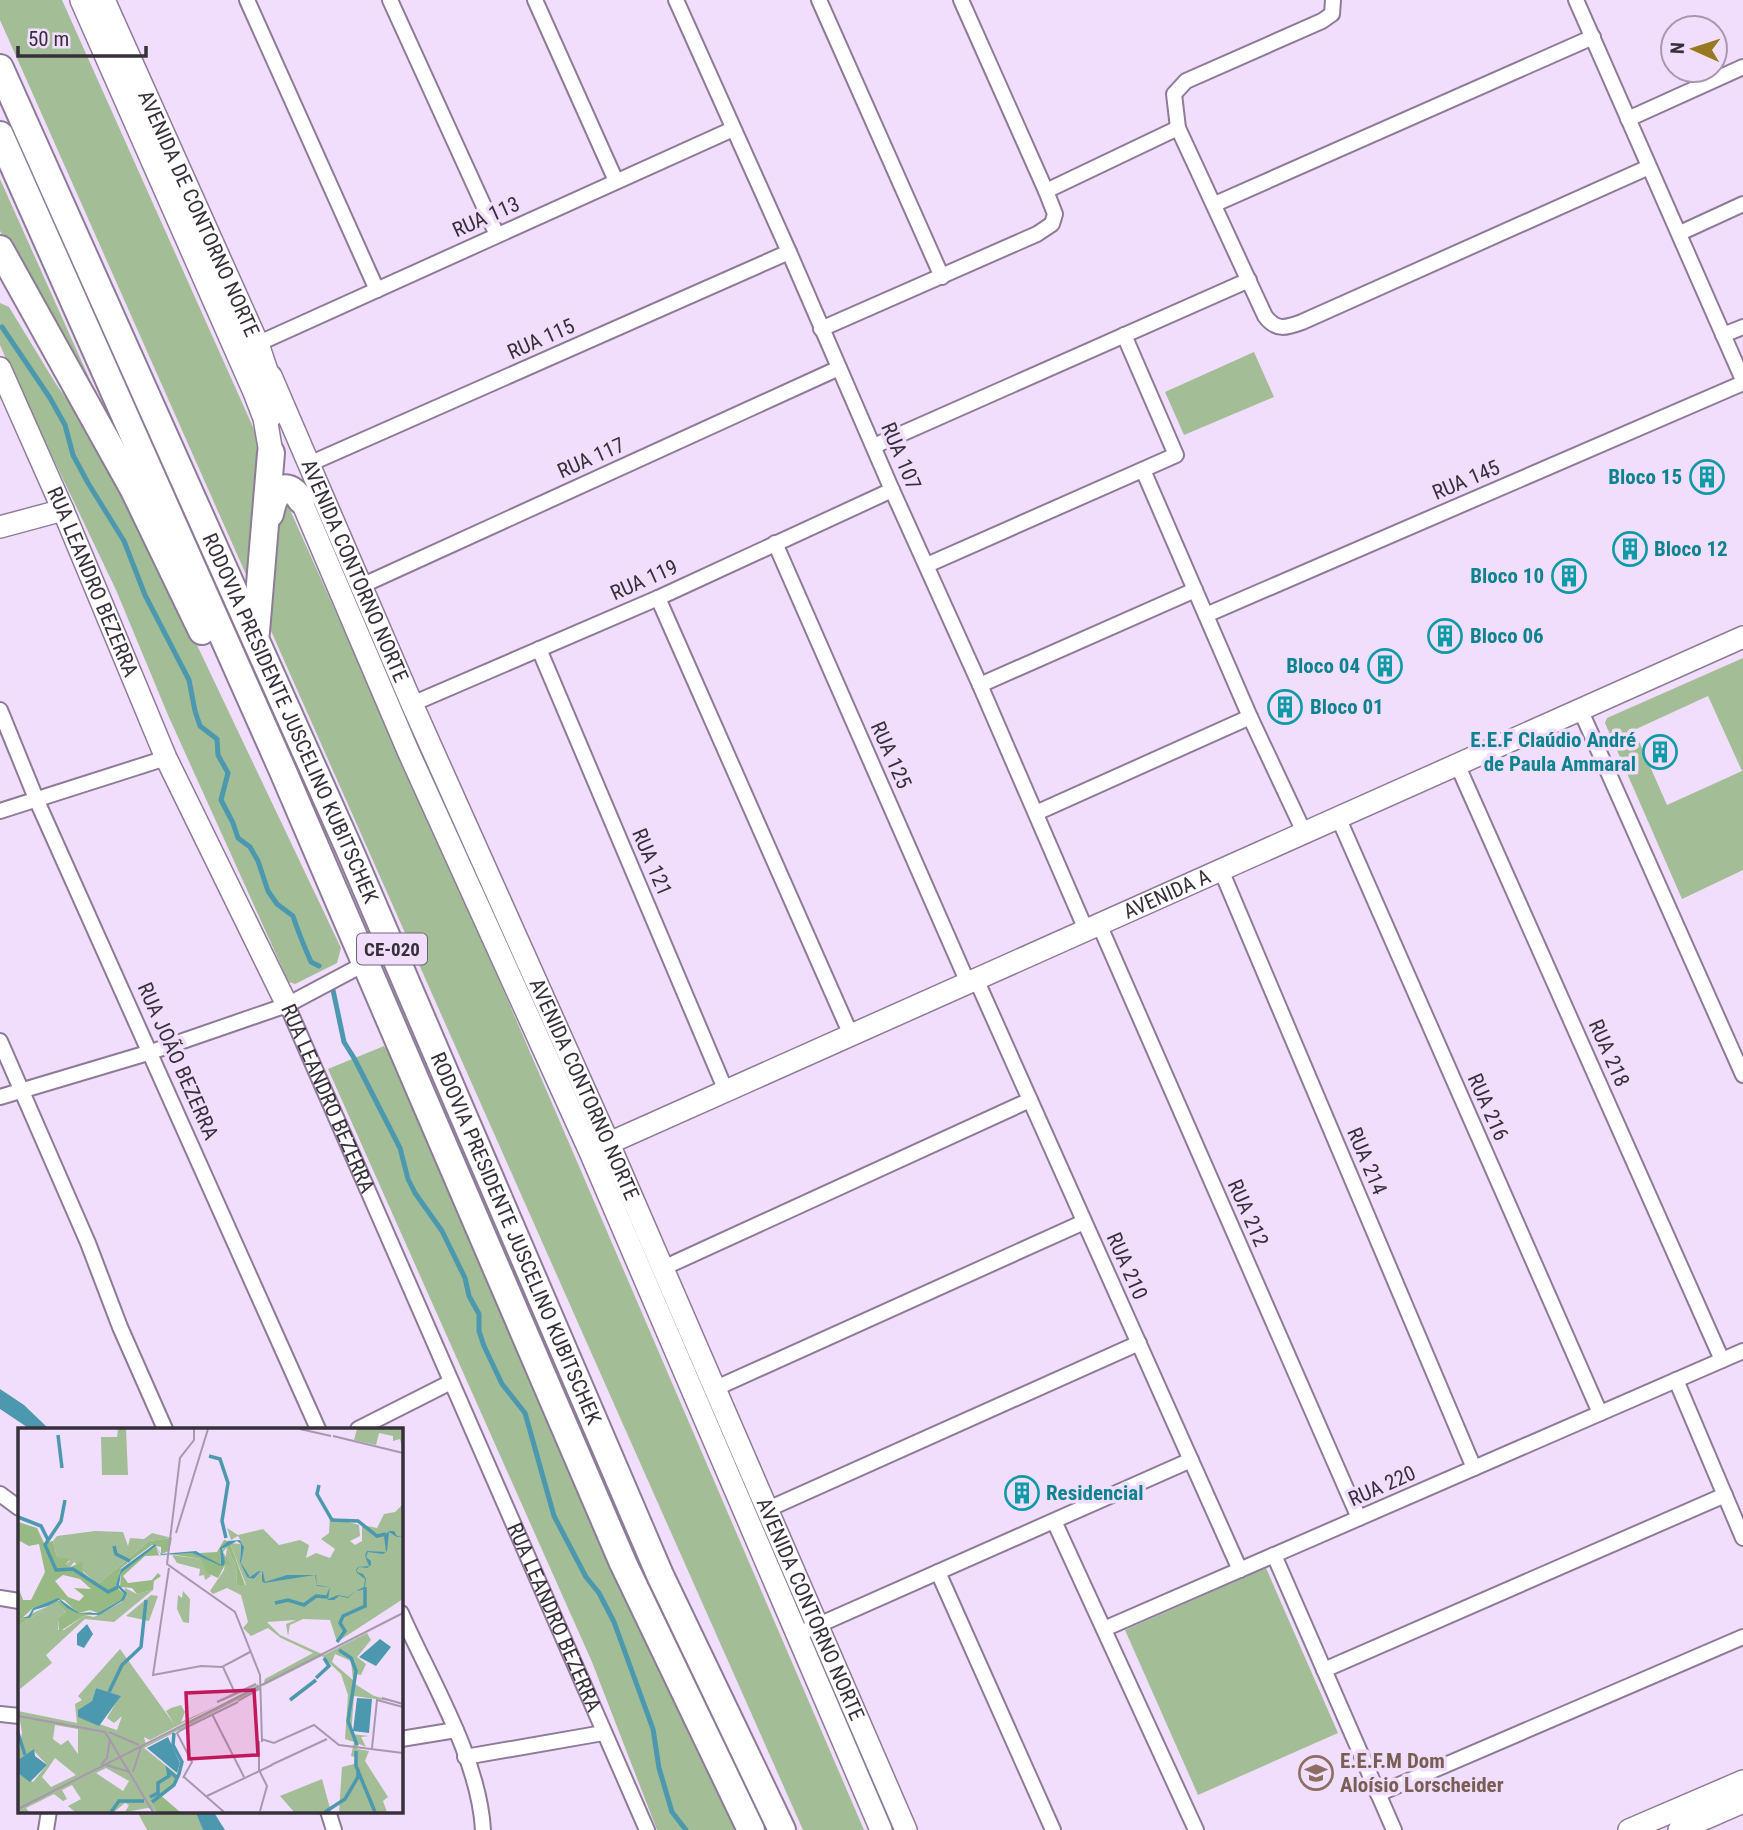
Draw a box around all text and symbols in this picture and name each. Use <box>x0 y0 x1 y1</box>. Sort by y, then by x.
scale bar <box>18 14 145 58</box>
north arrow <box>1659 14 1729 84</box>
text: 50 m <box>28 27 69 51</box>
text: N <box>1666 42 1689 55</box>
street label: AVENIDA DE CONTORNO NORTE <box>133 87 264 340</box>
street label: RUA 113 <box>449 192 523 242</box>
street label: RUA 115 <box>504 314 578 364</box>
street label: RUA 107 <box>876 419 926 493</box>
street label: RUA 117 <box>554 433 628 483</box>
street label: RUA 145 <box>1429 455 1503 505</box>
street label: AVENIDA CONTORNO NORTE <box>296 456 413 686</box>
building icon: Bloco 15 <box>1688 458 1726 496</box>
place label: Bloco 15 <box>1608 465 1682 489</box>
street label: RUA LEANDRO BEZERRA <box>42 483 143 680</box>
street label: RODOVIA PRESIDENTE JUSCELINO KUBITSCHEK <box>198 529 383 907</box>
building icon: Bloco 12 <box>1611 530 1649 568</box>
place label: Bloco 12 <box>1654 537 1728 561</box>
street label: RUA 119 <box>607 555 681 605</box>
building icon: Bloco 10 <box>1550 557 1588 595</box>
place label: Bloco 10 <box>1470 564 1544 588</box>
building icon: Bloco 06 <box>1426 617 1464 655</box>
place label: Bloco 06 <box>1470 624 1544 648</box>
building icon: Bloco 04 <box>1366 647 1404 685</box>
place label: Bloco 04 <box>1286 654 1360 678</box>
building icon: Bloco 01 <box>1266 688 1304 726</box>
place label: Bloco 01 <box>1310 695 1384 719</box>
street label: RUA 125 <box>866 718 916 792</box>
place label: E.E.F Claúdio André de Paula Ammaral <box>1470 728 1636 776</box>
building icon: E.E.F Claúdio André de Paula Ammaral <box>1641 733 1679 771</box>
street label: RUA 121 <box>627 825 677 899</box>
street label: AVENIDA A <box>1120 864 1214 924</box>
road number: CE-020 <box>357 934 427 965</box>
street label: AVENIDA CONTORNO NORTE <box>524 975 644 1204</box>
street label: RUA JOÃO BEZERRA <box>133 979 223 1143</box>
street label: RUA LEANDRO BEZERRA <box>276 1000 380 1197</box>
street label: RUA 218 <box>1584 1016 1634 1090</box>
street label: RODOVIA PRESIDENTE JUSCELINO KUBITSCHEK <box>426 1049 606 1428</box>
street label: RUA 216 <box>1463 1070 1513 1144</box>
street label: RUA 214 <box>1342 1124 1392 1198</box>
street label: RUA 212 <box>1223 1176 1273 1250</box>
street label: RUA 210 <box>1102 1229 1152 1303</box>
inset map <box>18 1428 402 1812</box>
street label: RUA 220 <box>1345 1461 1419 1511</box>
building icon: Residencial <box>1003 1474 1041 1512</box>
place label: Residencial <box>1046 1481 1143 1505</box>
street label: AVENIDA CONTORNO NORTE <box>752 1494 869 1724</box>
street label: RUA LEANDRO BEZERRA <box>502 1519 606 1715</box>
place label: E.E.F.M Dom Aloísio Lorscheider <box>1340 1749 1504 1797</box>
school or university icon: E.E.F.M Dom Aloísio Lorscheider <box>1297 1754 1335 1792</box>

